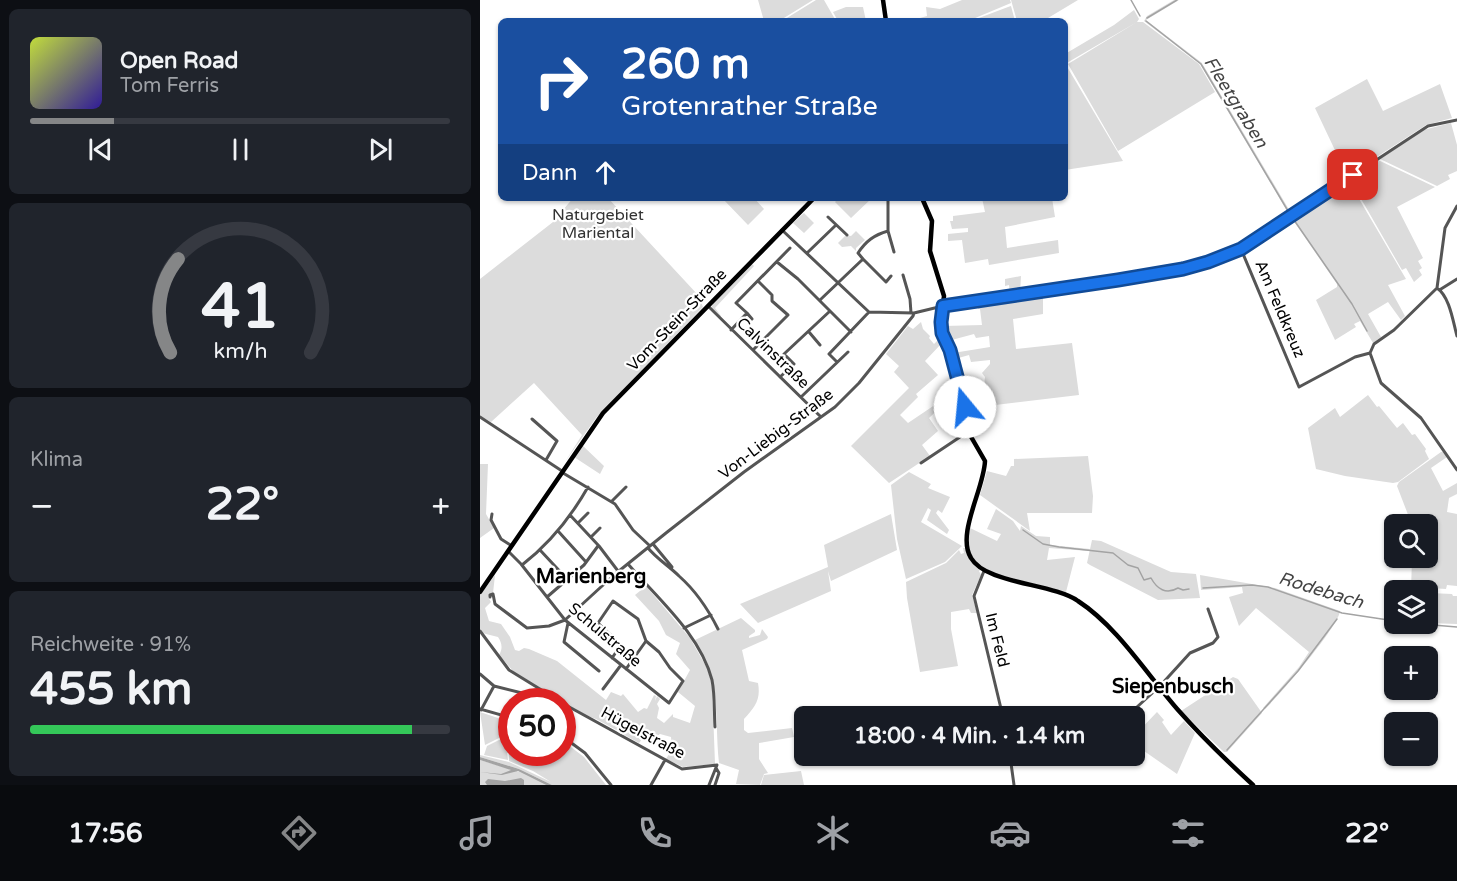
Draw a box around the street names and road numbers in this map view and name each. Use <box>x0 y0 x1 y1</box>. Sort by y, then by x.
street label: Am Feldkreuz <box>1250 257 1310 361</box>
street label: Vom-Stein-Straße <box>623 265 731 375</box>
street label: Calvinstraße <box>732 313 814 393</box>
street label: Von-Liebig-Straße <box>715 384 837 484</box>
street label: Schulstraße <box>564 599 646 671</box>
street label: Im Feld <box>981 611 1013 669</box>
street label: Hügelstraße <box>598 702 688 764</box>

